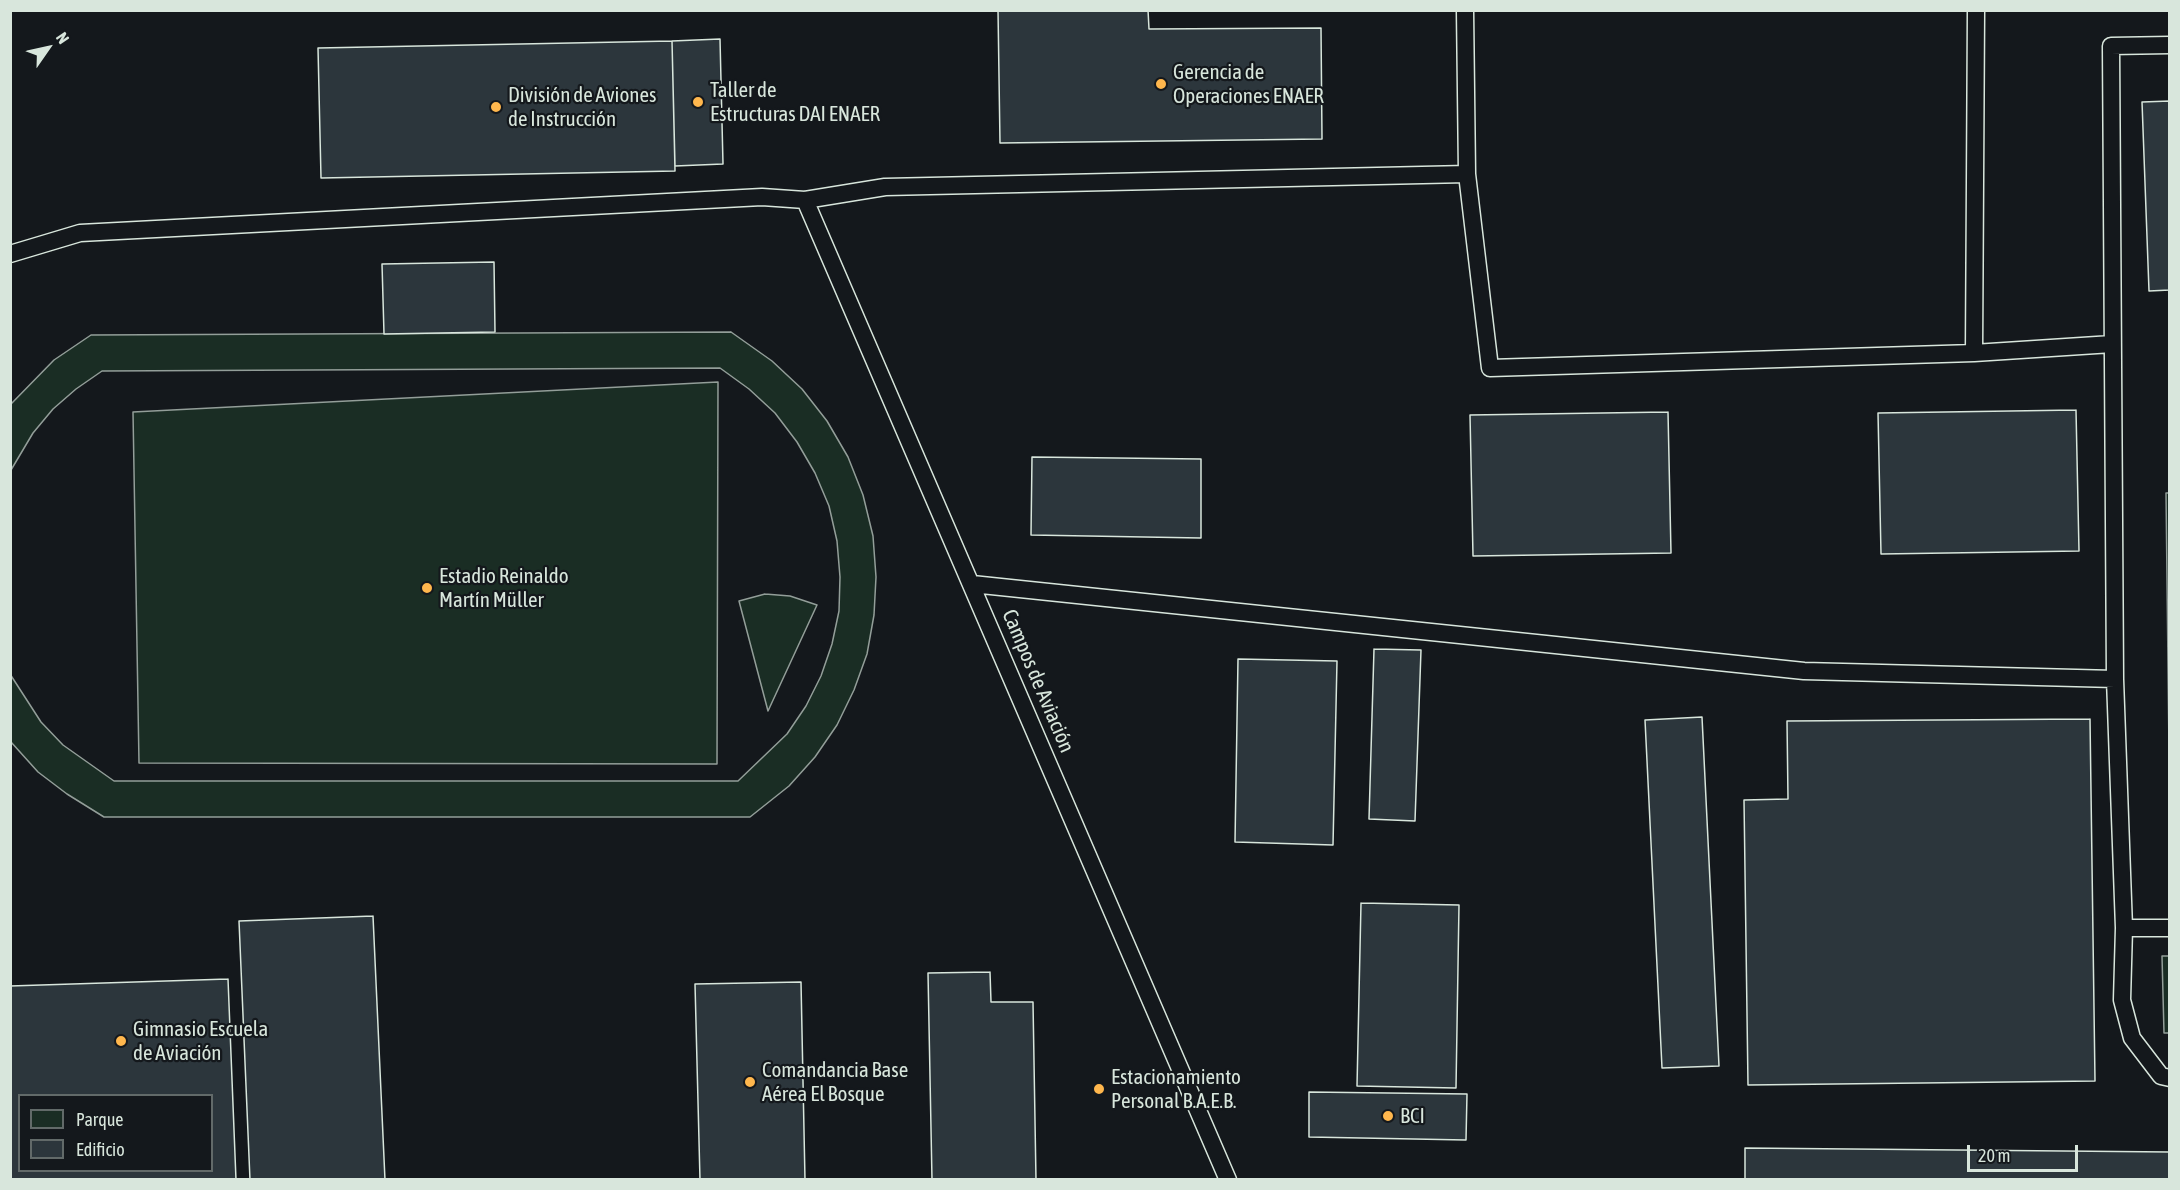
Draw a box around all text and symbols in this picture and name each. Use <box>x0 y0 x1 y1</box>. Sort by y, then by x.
north arrow <box>18 18 78 78</box>
text: N <box>53 29 73 47</box>
place label: Gerencia de Operaciones ENAER <box>1173 59 1324 109</box>
place label: Taller de Estructuras DAI ENAER <box>710 77 880 127</box>
marker: Gerencia de Operaciones ENAER <box>1154 77 1168 91</box>
place label: División de Aviones de Instrucción <box>508 82 656 132</box>
marker: Taller de Estructuras DAI ENAER <box>691 95 705 109</box>
marker: División de Aviones de Instrucción <box>489 100 503 114</box>
place label: Estadio Reinaldo Martín Müller <box>439 563 569 613</box>
marker: Estadio Reinaldo Martín Müller <box>420 581 434 595</box>
street label: Campos de Aviación <box>997 606 1079 756</box>
place label: Gimnasio Escuela de Aviación <box>133 1016 268 1066</box>
marker: Gimnasio Escuela de Aviación <box>114 1034 128 1048</box>
place label: Comandancia Base Aérea El Bosque <box>762 1057 908 1107</box>
place label: Estacionamiento Personal B.A.E.B. <box>1111 1064 1241 1114</box>
marker: Comandancia Base Aérea El Bosque <box>743 1075 757 1089</box>
marker: Estacionamiento Personal B.A.E.B. <box>1092 1082 1106 1096</box>
legend <box>18 1094 213 1172</box>
place label: BCI <box>1400 1103 1425 1129</box>
text: Parque <box>76 1109 124 1130</box>
marker: BCI <box>1381 1109 1395 1123</box>
scale bar <box>1970 1133 2081 1171</box>
text: Edificio <box>76 1139 125 1160</box>
text: 20 m <box>1978 1145 2010 1166</box>

